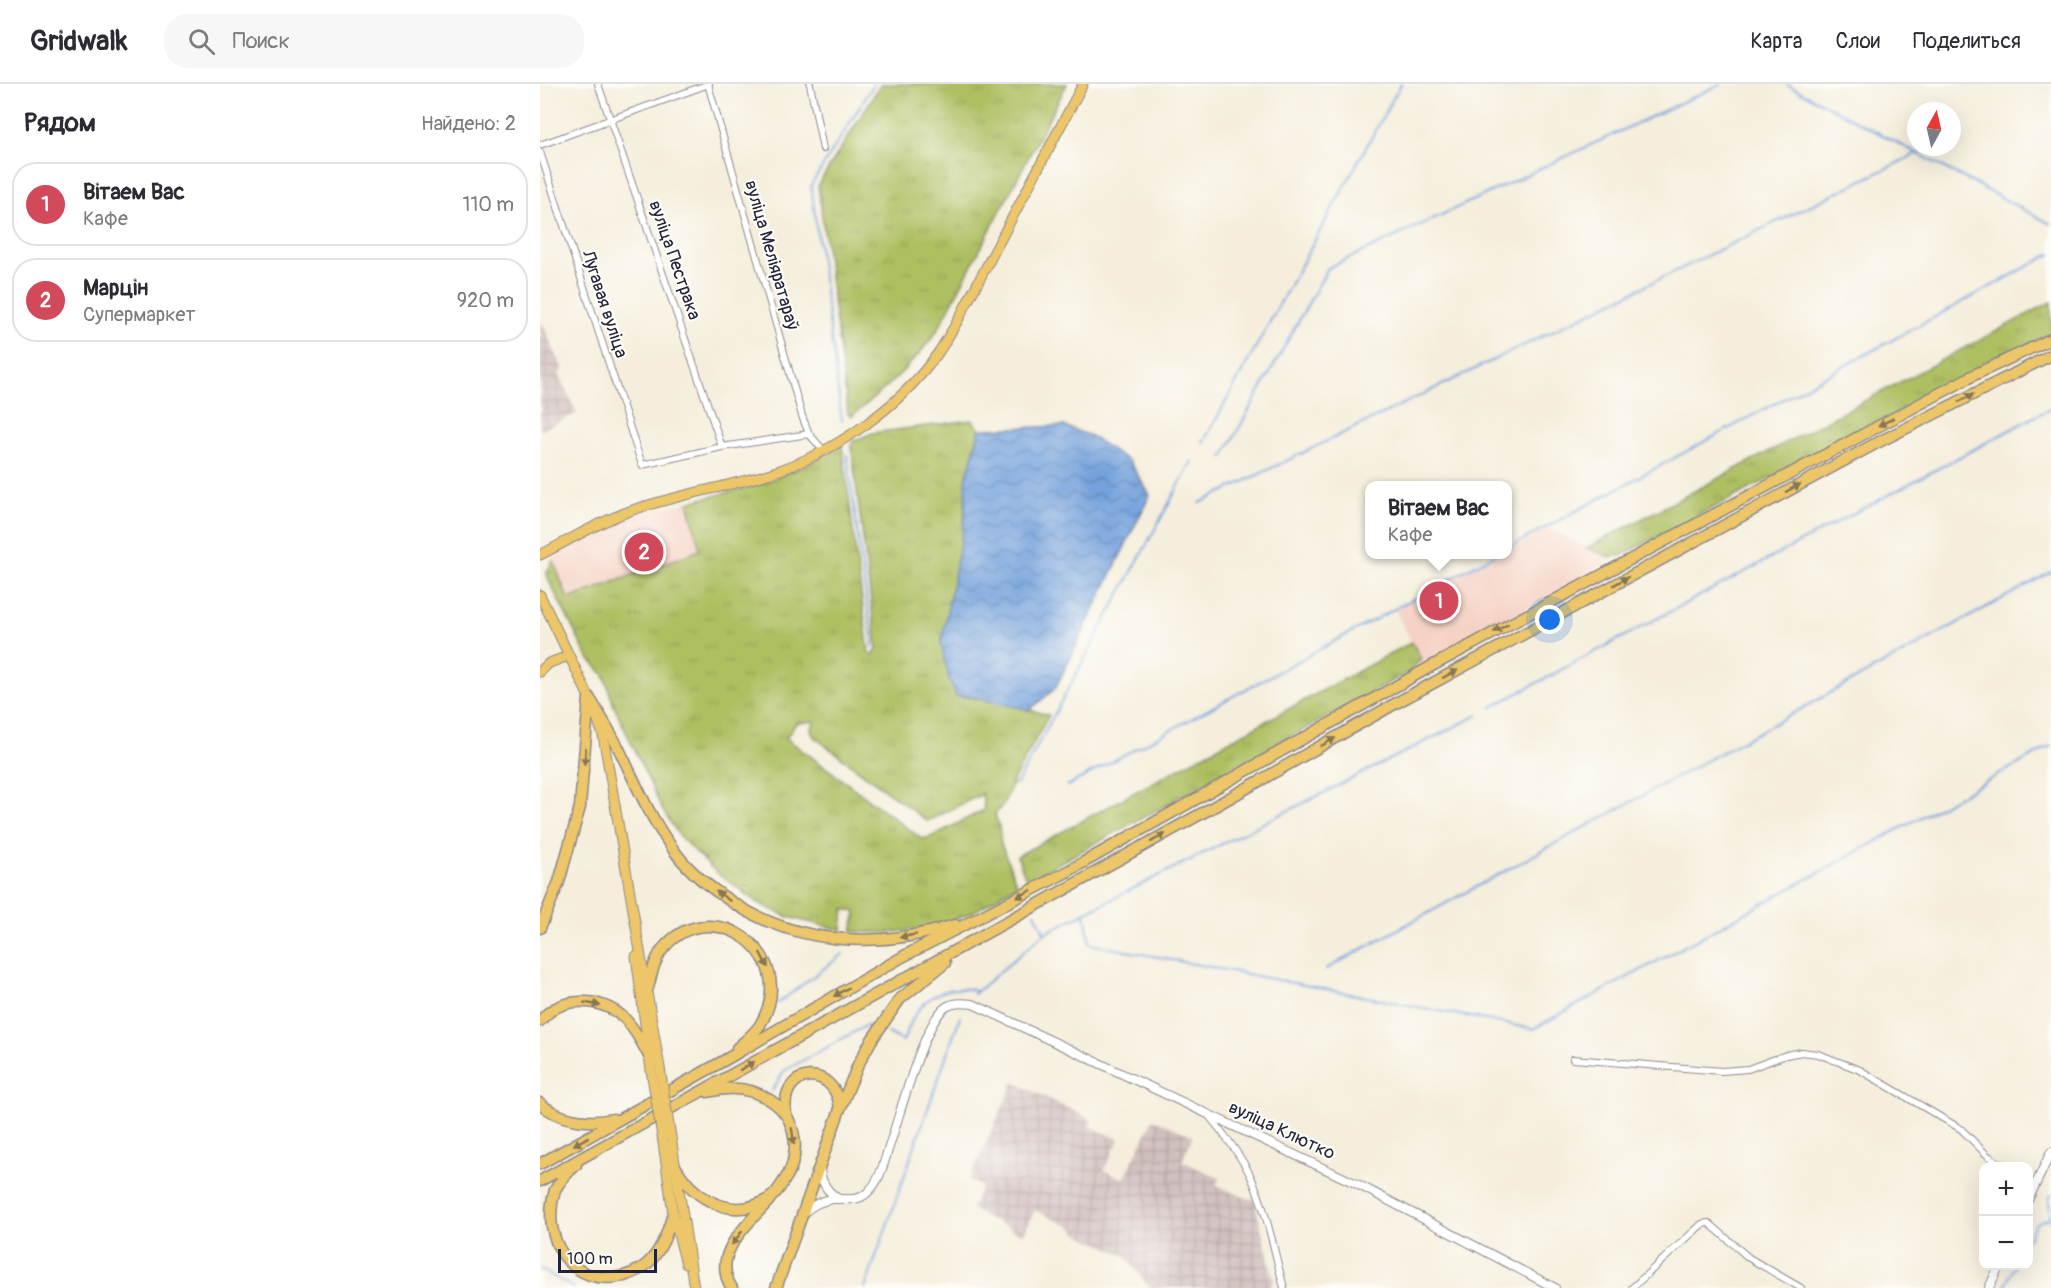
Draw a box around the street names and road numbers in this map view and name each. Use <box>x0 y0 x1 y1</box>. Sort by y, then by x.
street label: вуліца Меліяратараў <box>739 178 804 333</box>
street label: вуліца Пестрака <box>643 197 706 323</box>
street label: Лугавая вуліца <box>576 247 633 361</box>
street label: вуліца Клютко <box>1225 1096 1339 1165</box>

